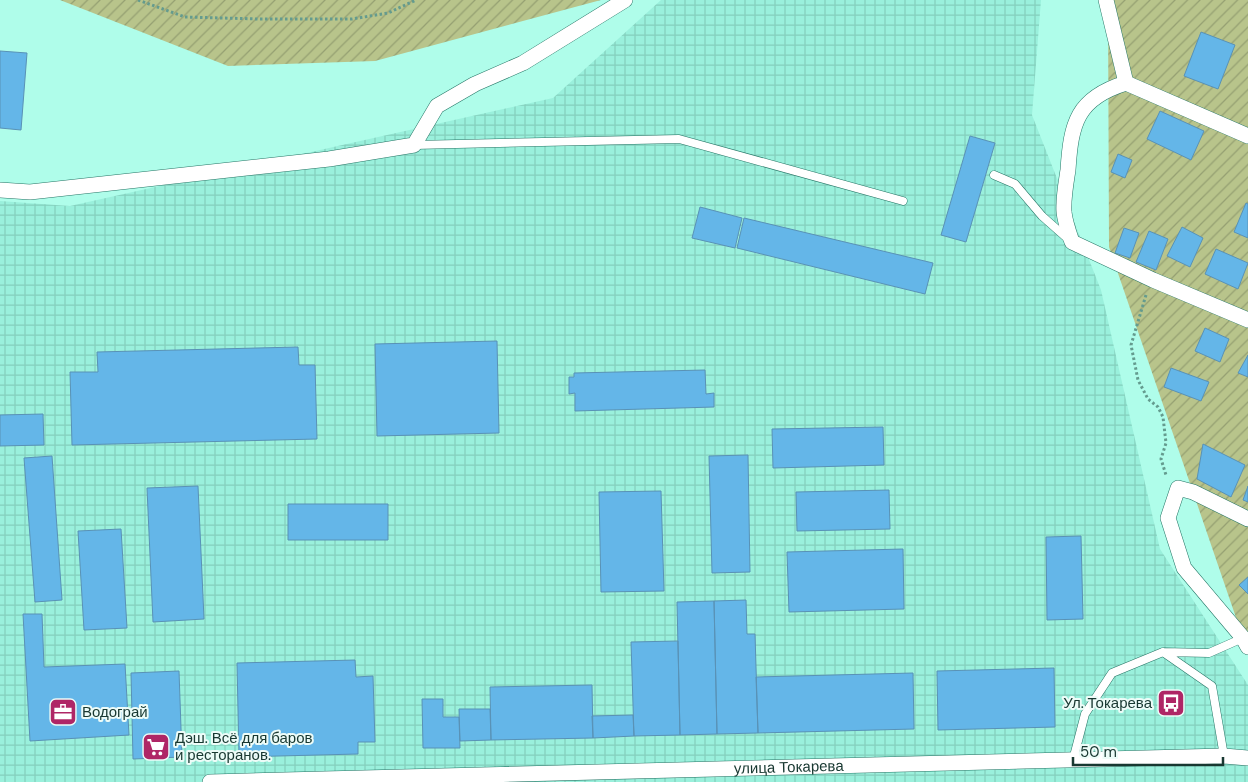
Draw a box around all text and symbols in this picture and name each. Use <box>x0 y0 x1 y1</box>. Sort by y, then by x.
bus stop icon: Ул. Токарева <box>1156 688 1186 718</box>
place label: Ул. Токарева <box>1063 693 1153 713</box>
office icon: Водограй <box>48 697 78 727</box>
place label: Водограй <box>82 702 148 722</box>
place label: Дэш. Всё для баров и ресторанов. <box>175 728 313 765</box>
supermarket icon: Дэш. Всё для баров и ресторанов. <box>141 732 171 762</box>
scale bar <box>1073 734 1223 766</box>
text: 50 m <box>1080 742 1117 762</box>
street label: улица Токарева <box>734 756 845 779</box>

